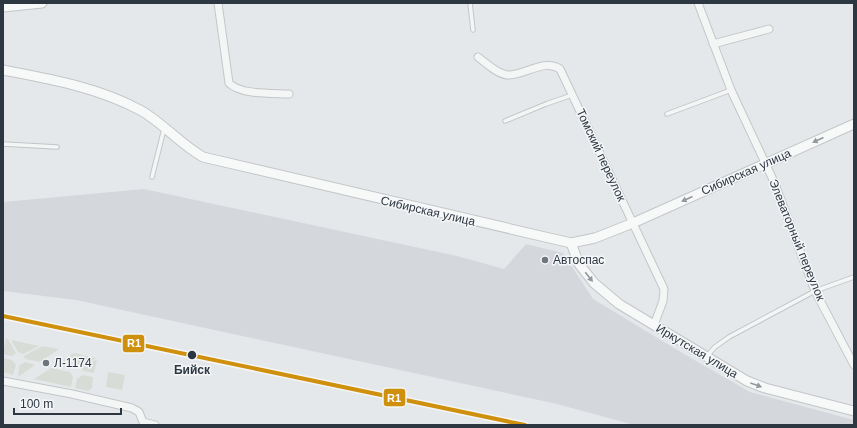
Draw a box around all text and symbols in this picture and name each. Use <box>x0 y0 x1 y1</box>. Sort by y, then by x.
street label: Томский переулок <box>573 106 629 204</box>
one-way arrow <box>813 137 824 143</box>
street label: Сибирская улица <box>699 146 793 198</box>
street label: Элеваторный переулок <box>766 177 828 303</box>
street label: Сибирская улица <box>379 193 477 229</box>
one-way arrow <box>681 196 692 202</box>
place label: Автоспас <box>553 253 604 267</box>
marker: Автоспас <box>540 255 550 265</box>
one-way arrow <box>585 272 593 282</box>
street label: Иркутская улица <box>654 321 741 381</box>
line badge: R1 <box>122 334 145 353</box>
text: R1 <box>127 337 141 349</box>
marker: Бийск <box>186 349 198 361</box>
place label: Л-1174 <box>54 356 92 370</box>
marker: Л-1174 <box>41 358 51 368</box>
place label: Бийск <box>174 363 211 377</box>
one-way arrow <box>751 382 763 388</box>
line badge: R1 <box>383 388 406 407</box>
scale bar <box>14 390 121 416</box>
text: R1 <box>387 392 401 404</box>
text: 100 m <box>20 397 53 411</box>

